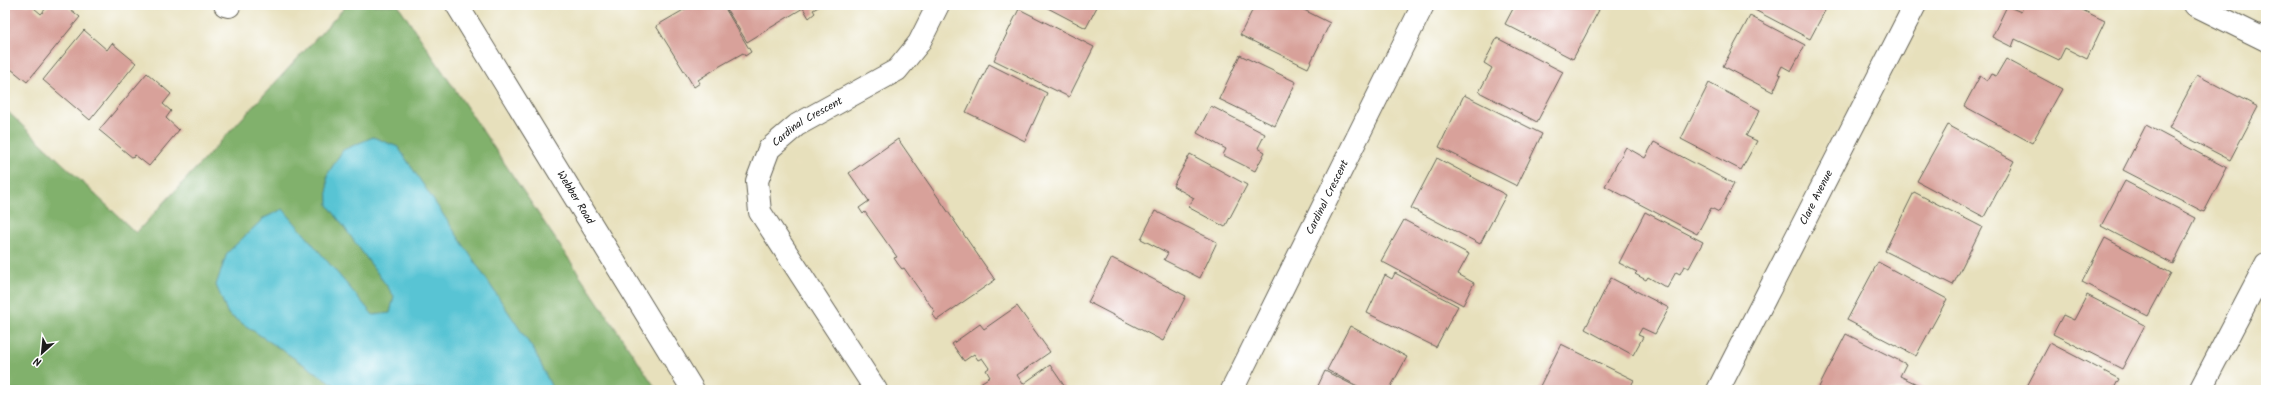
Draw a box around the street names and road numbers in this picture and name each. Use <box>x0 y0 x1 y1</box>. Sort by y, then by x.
street label: Cardinal Crescent <box>768 92 847 152</box>
street label: Cardinal Crescent <box>1301 156 1354 238</box>
street label: Webber Road <box>552 167 599 228</box>
street label: Clare Avenue <box>1795 167 1838 228</box>

